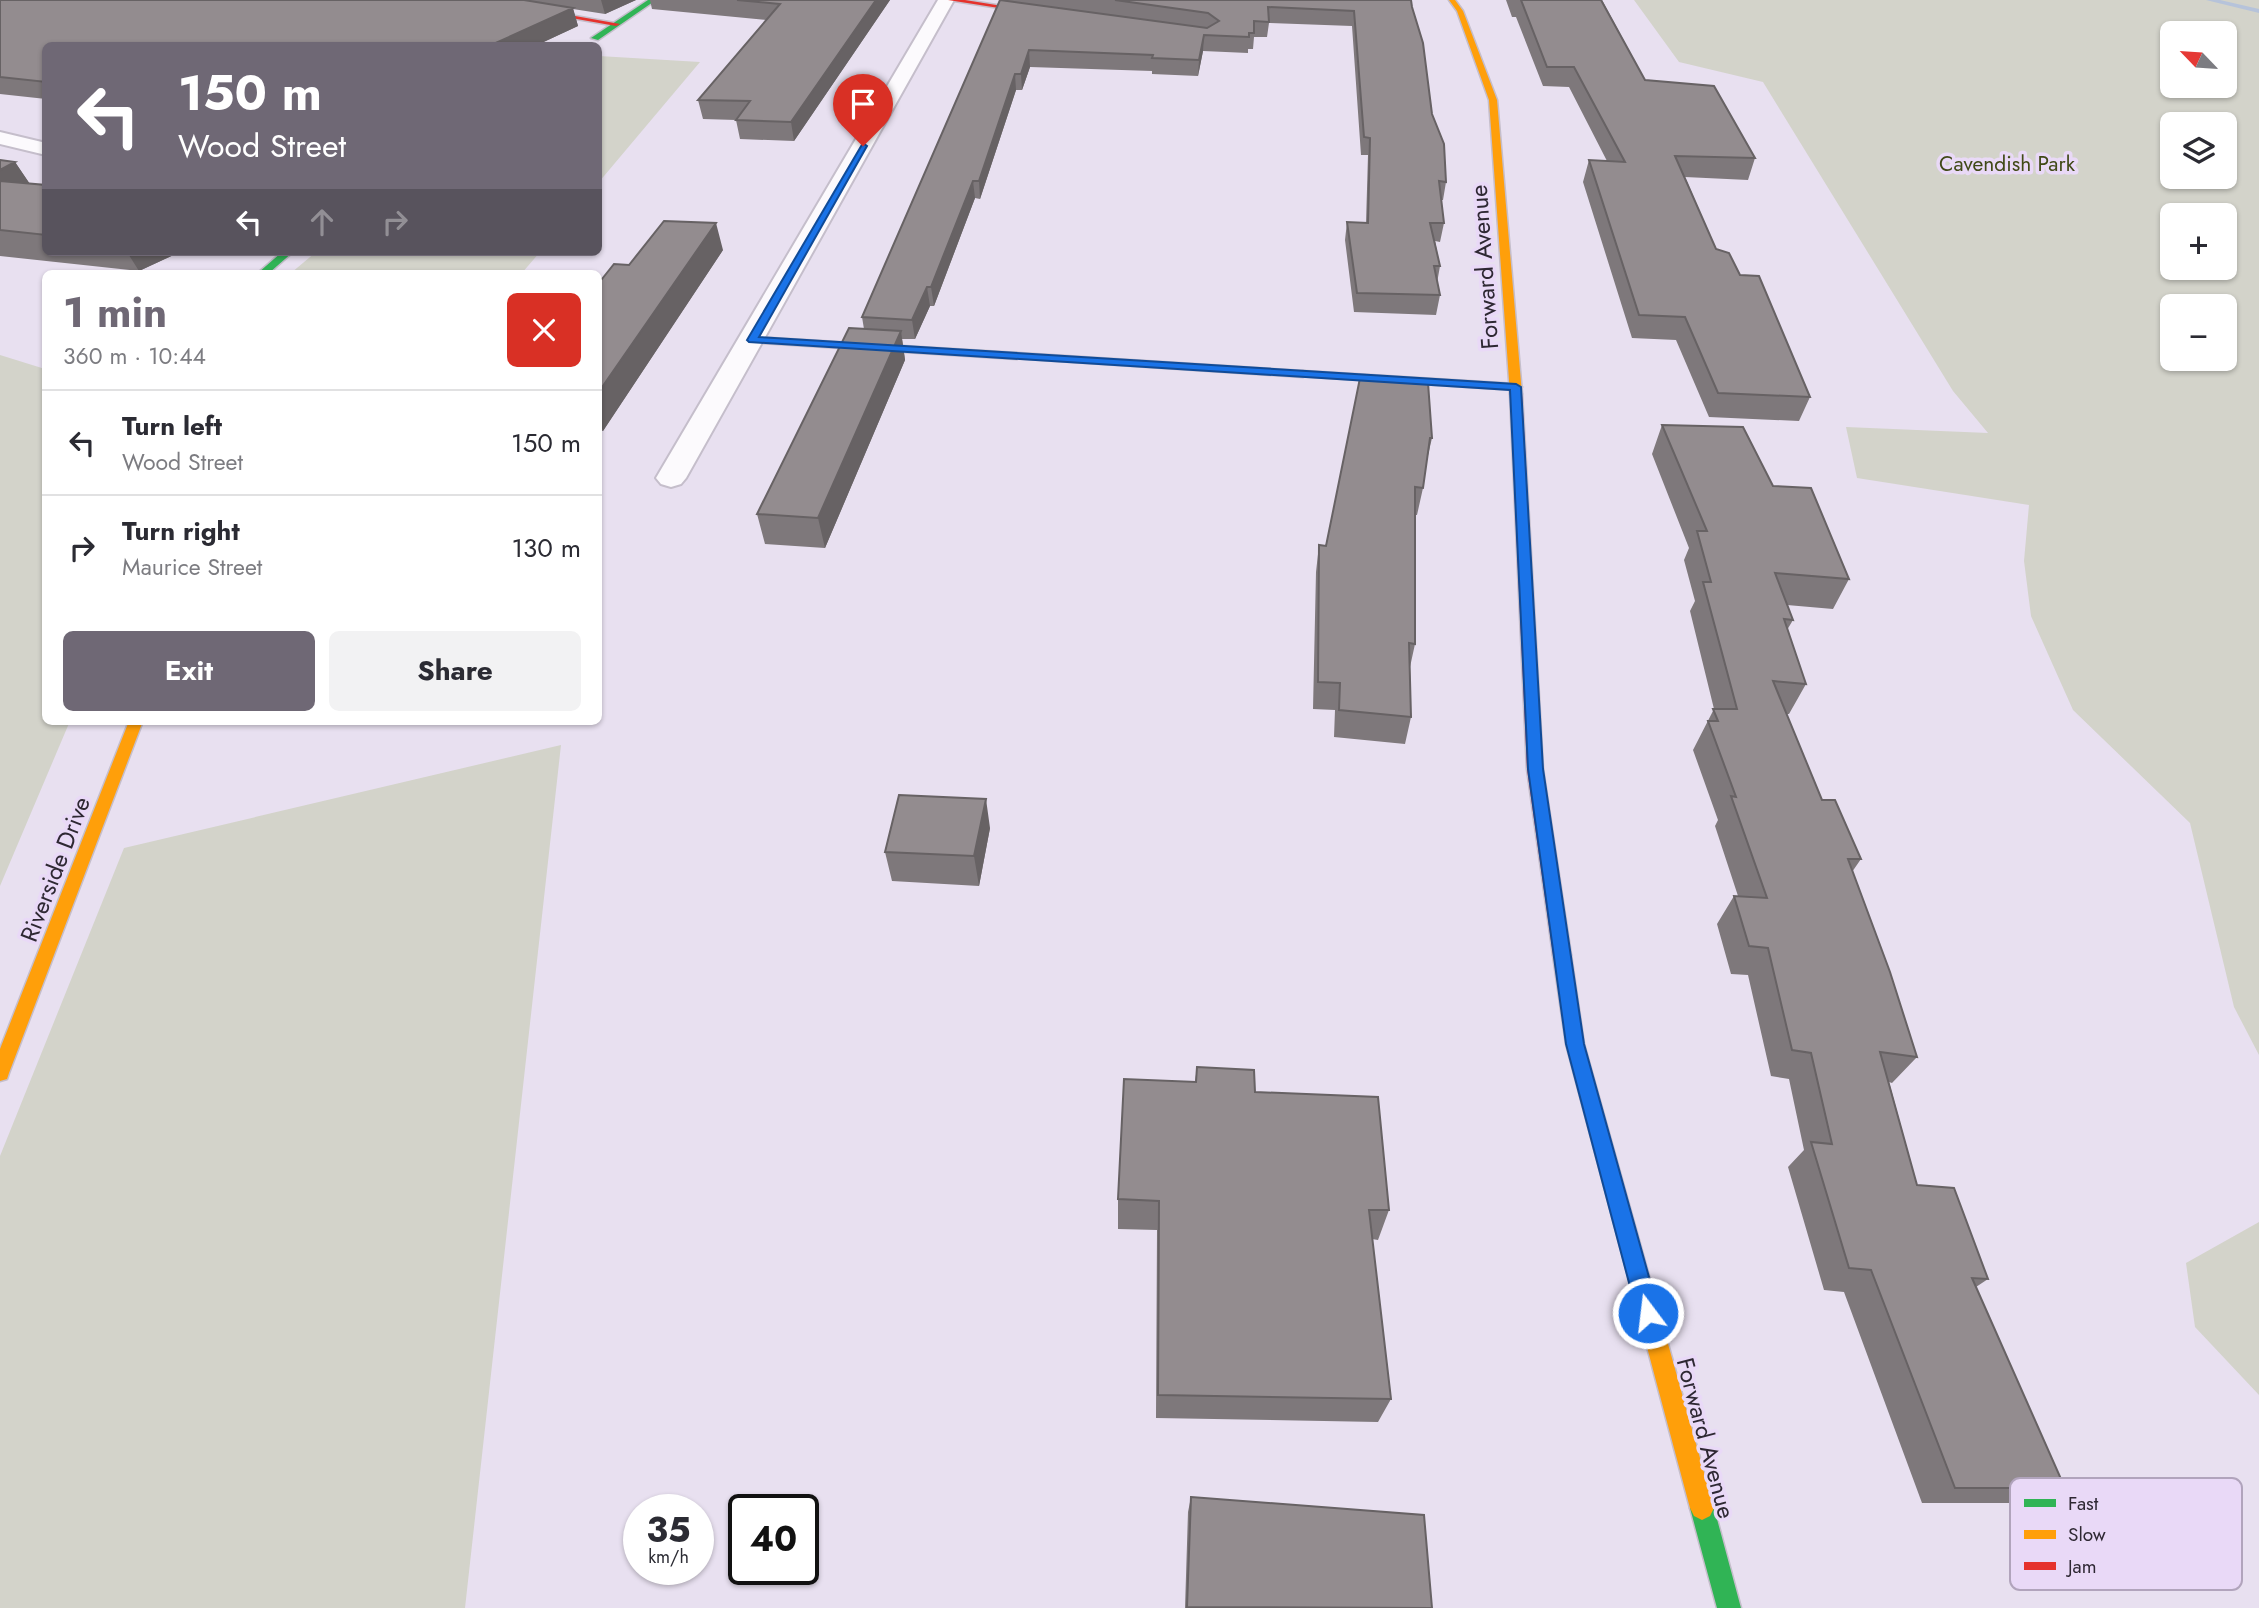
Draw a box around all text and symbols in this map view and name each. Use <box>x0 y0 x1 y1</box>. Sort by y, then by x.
north arrow <box>2160 21 2236 98</box>
map controls <box>2160 21 2237 371</box>
text: 150 m <box>178 58 322 128</box>
icon: left <box>63 70 154 161</box>
pin <box>833 74 893 146</box>
icon: arrive <box>844 85 882 123</box>
button: layers <box>2160 112 2237 189</box>
text: Wood Street <box>178 123 346 169</box>
park label: Cavendish Park <box>1939 149 2076 179</box>
street label: Forward Avenue <box>1461 183 1507 351</box>
icon: left <box>230 203 268 241</box>
icon: ahead <box>303 203 341 241</box>
icon: right <box>376 203 414 241</box>
button: + <box>2160 203 2237 280</box>
text: 1 min <box>63 282 167 343</box>
button: close <box>507 293 581 367</box>
button: − <box>2160 294 2237 371</box>
text: 360 m · 10:44 <box>63 339 206 373</box>
text: Turn left <box>122 407 222 445</box>
icon: left <box>63 424 101 462</box>
text: 150 m <box>511 424 581 462</box>
text: Wood Street <box>122 445 243 479</box>
text: Turn right <box>122 512 240 550</box>
icon: right <box>63 529 101 567</box>
text: 130 m <box>511 529 581 567</box>
text: Maurice Street <box>122 550 262 584</box>
button: Exit <box>63 631 315 711</box>
button: Share <box>329 631 581 711</box>
street label: Riverside Drive <box>11 791 99 947</box>
position arrow <box>1611 1276 1685 1350</box>
street label: Forward Avenue <box>1668 1354 1744 1522</box>
legend <box>2010 1478 2242 1590</box>
text: Fast <box>2068 1490 2099 1517</box>
speed limit sign: 40 <box>728 1494 819 1585</box>
text: 35 <box>646 1505 691 1555</box>
text: Slow <box>2068 1521 2106 1548</box>
text: km/h <box>648 1544 689 1570</box>
text: Jam <box>2065 1553 2097 1580</box>

